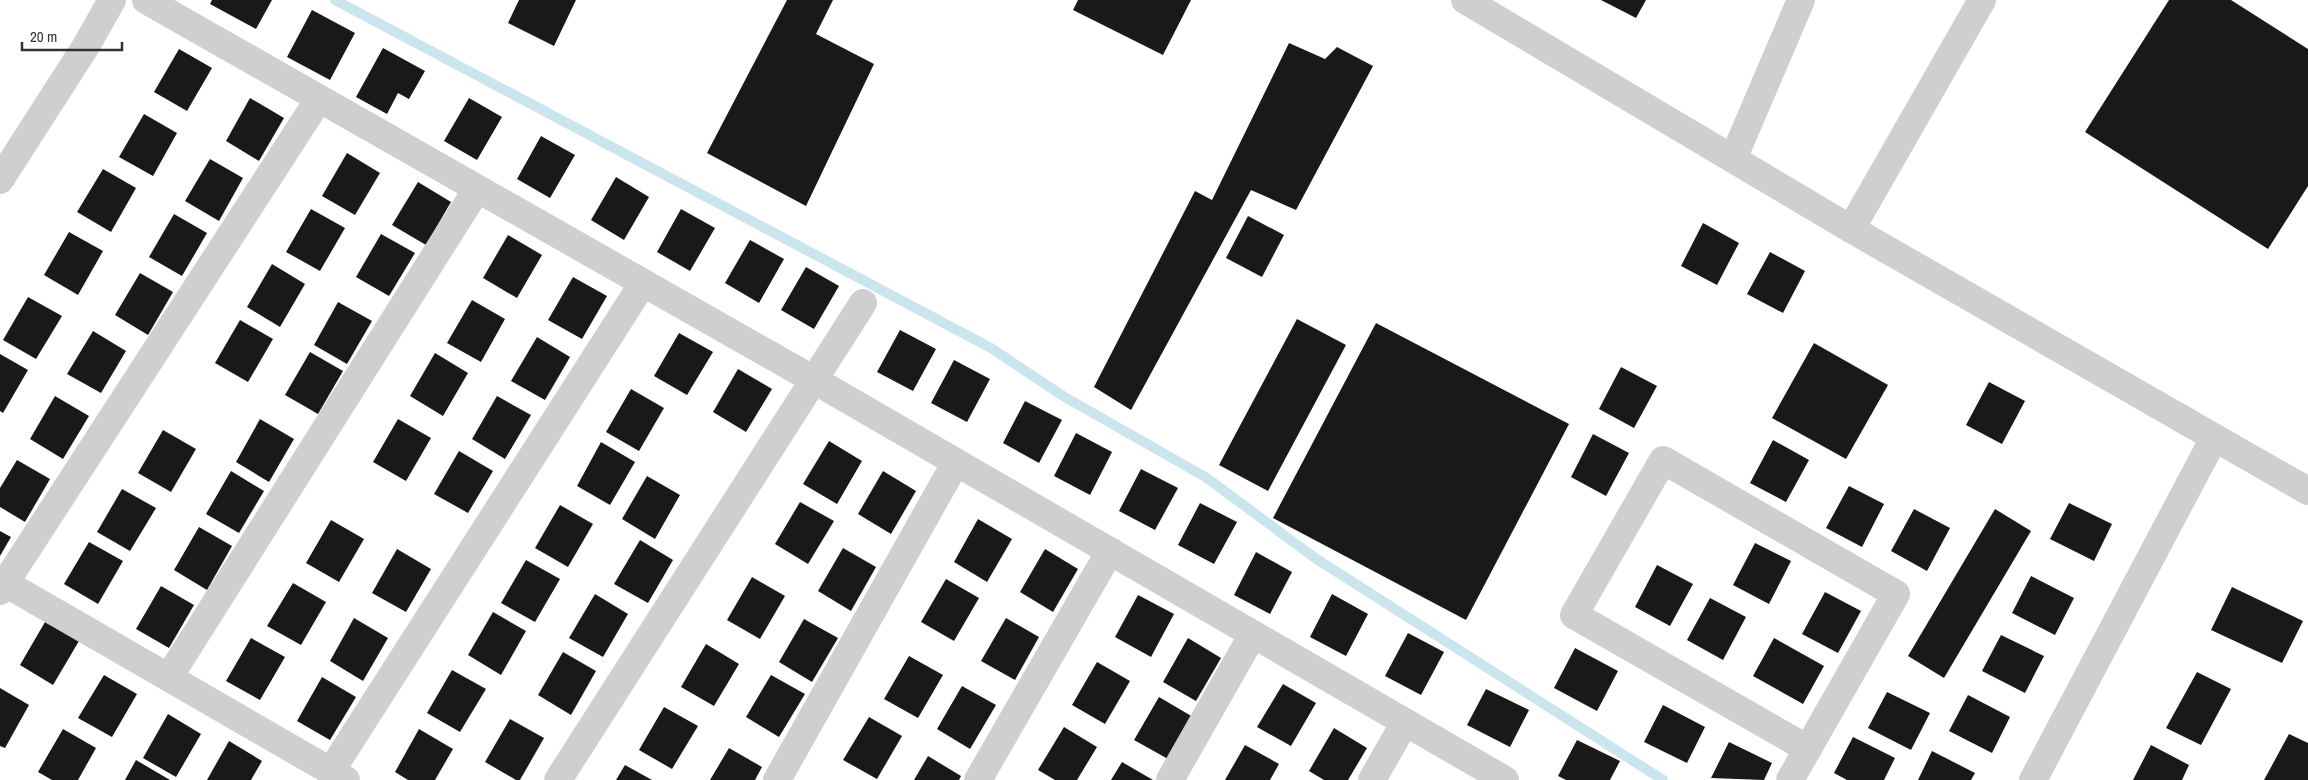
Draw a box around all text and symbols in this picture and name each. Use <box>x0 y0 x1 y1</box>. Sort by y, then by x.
scale bar <box>22 20 122 52</box>
text: 20 m <box>30 26 57 47</box>

